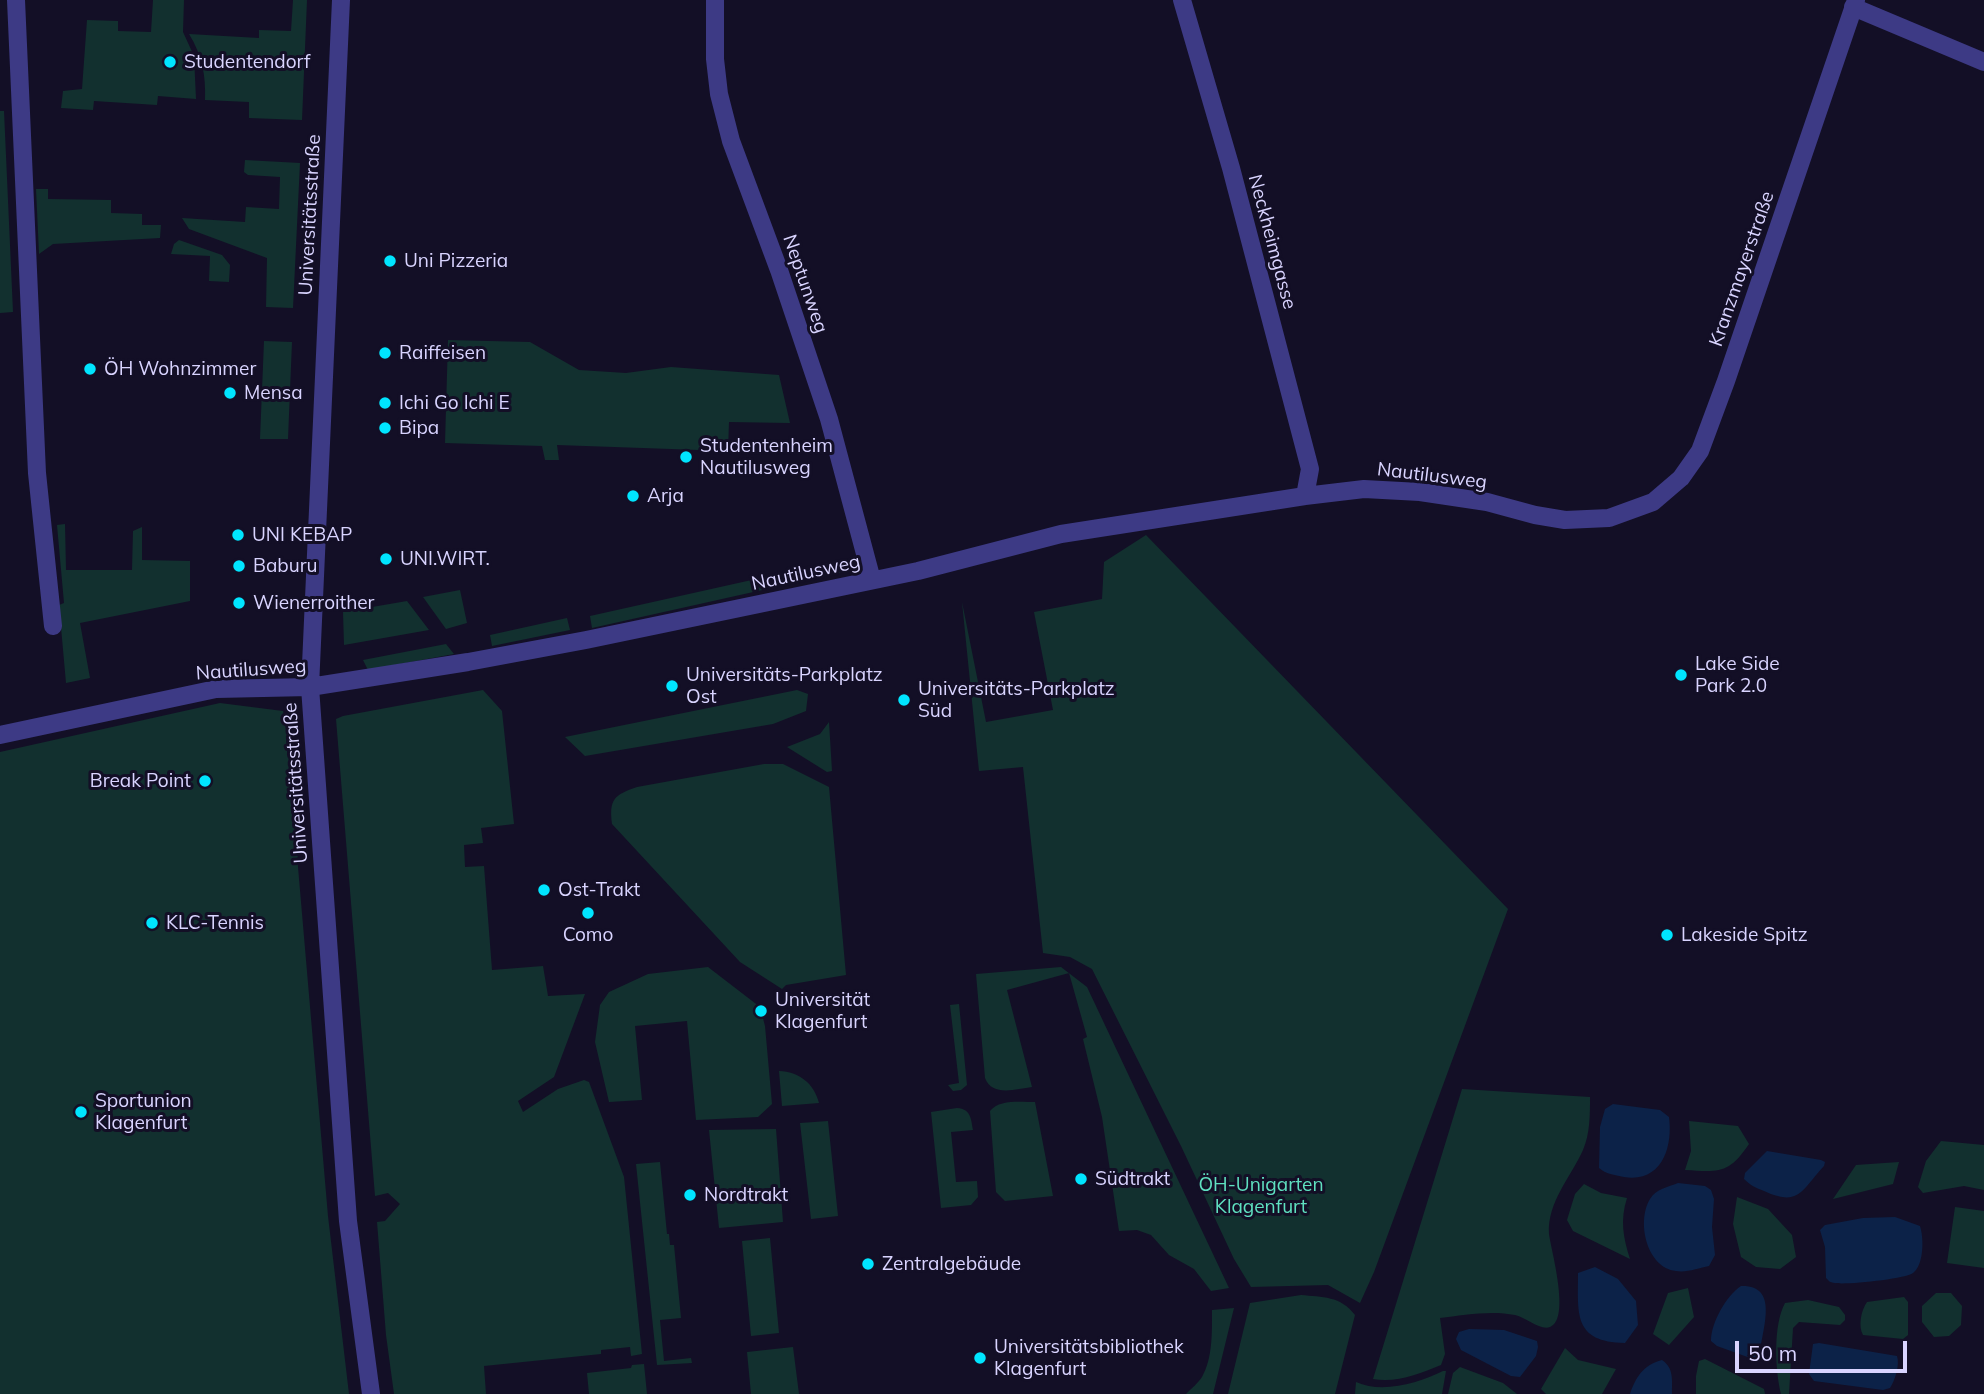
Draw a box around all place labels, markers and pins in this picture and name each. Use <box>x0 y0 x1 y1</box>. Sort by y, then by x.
place label: Studentendorf <box>184 51 310 73</box>
marker: Studentendorf <box>162 54 178 70</box>
place label: Uni Pizzeria <box>404 250 508 272</box>
marker: Uni Pizzeria <box>382 253 398 269</box>
place label: Raiffeisen <box>399 342 486 364</box>
marker: Raiffeisen <box>377 345 393 361</box>
place label: ÖH Wohnzimmer <box>104 358 256 380</box>
marker: ÖH Wohnzimmer <box>82 361 98 377</box>
place label: Mensa <box>244 382 303 404</box>
marker: Mensa <box>222 385 238 401</box>
place label: Ichi Go Ichi E <box>399 392 510 414</box>
marker: Ichi Go Ichi E <box>377 395 393 411</box>
place label: Bipa <box>399 417 439 439</box>
marker: Bipa <box>377 420 393 436</box>
place label: Studentenheim Nautilusweg <box>700 435 833 479</box>
marker: Studentenheim Nautilusweg <box>678 449 694 465</box>
place label: Arja <box>647 485 684 507</box>
marker: Arja <box>625 488 641 504</box>
place label: UNI KEBAP <box>252 524 352 546</box>
marker: UNI KEBAP <box>230 527 246 543</box>
place label: UNI.WIRT. <box>400 548 490 570</box>
marker: UNI.WIRT. <box>378 551 394 567</box>
place label: Baburu <box>253 555 318 577</box>
marker: Baburu <box>231 558 247 574</box>
place label: Wienerroither <box>253 592 375 614</box>
marker: Wienerroither <box>231 595 247 611</box>
place label: Lake Side Park 2.0 <box>1695 653 1780 697</box>
place label: Universitäts-Parkplatz Ost <box>686 664 883 708</box>
marker: Lake Side Park 2.0 <box>1673 667 1689 683</box>
marker: Universitäts-Parkplatz Ost <box>664 678 680 694</box>
place label: Universitäts-Parkplatz Süd <box>918 678 1115 722</box>
marker: Universitäts-Parkplatz Süd <box>896 692 912 708</box>
place label: Break Point <box>90 770 191 792</box>
marker: Break Point <box>197 773 213 789</box>
place label: Ost-Trakt <box>558 879 640 901</box>
marker: Ost-Trakt <box>536 882 552 898</box>
marker: Como <box>580 905 596 921</box>
place label: KLC-Tennis <box>166 912 264 934</box>
marker: KLC-Tennis <box>144 915 160 931</box>
place label: Como <box>563 924 613 946</box>
place label: Lakeside Spitz <box>1681 924 1808 946</box>
marker: Lakeside Spitz <box>1659 927 1675 943</box>
place label: Universität Klagenfurt <box>775 989 870 1033</box>
marker: Universität Klagenfurt <box>753 1003 769 1019</box>
place label: Sportunion Klagenfurt <box>95 1090 192 1134</box>
marker: Sportunion Klagenfurt <box>73 1104 89 1120</box>
place label: Südtrakt <box>1095 1168 1170 1190</box>
marker: Südtrakt <box>1073 1171 1089 1187</box>
place label: Nordtrakt <box>704 1184 788 1206</box>
marker: Nordtrakt <box>682 1187 698 1203</box>
place label: Zentralgebäude <box>882 1253 1021 1275</box>
marker: Zentralgebäude <box>860 1256 876 1272</box>
place label: Universitätsbibliothek Klagenfurt <box>994 1336 1184 1380</box>
marker: Universitätsbibliothek Klagenfurt <box>972 1350 988 1366</box>

